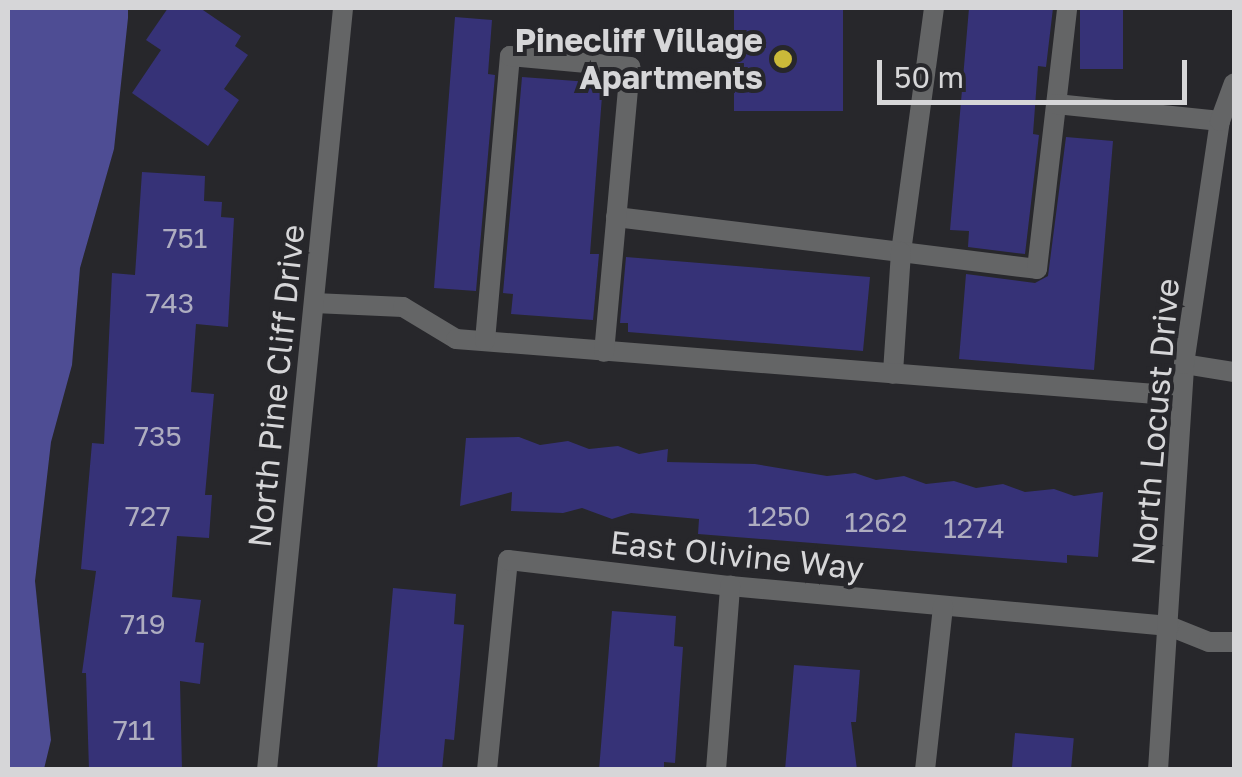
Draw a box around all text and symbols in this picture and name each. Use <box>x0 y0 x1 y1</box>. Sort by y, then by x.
place label: Pinecliff Village Apartments <box>515 22 763 97</box>
scale bar <box>882 40 1192 102</box>
marker: Pinecliff Village Apartments <box>772 48 794 70</box>
text: 50 m <box>894 59 964 95</box>
house number: 751 <box>163 221 207 255</box>
street label: North Pine Cliff Drive <box>240 223 312 549</box>
street label: North Locust Drive <box>1123 277 1187 567</box>
house number: 743 <box>146 286 194 320</box>
house number: 735 <box>134 419 182 453</box>
house number: 727 <box>125 499 171 533</box>
house number: 1250 <box>747 499 811 533</box>
house number: 1262 <box>845 505 907 539</box>
house number: 1274 <box>943 511 1005 545</box>
street label: East Olivine Way <box>608 523 866 587</box>
house number: 719 <box>120 607 166 641</box>
house number: 711 <box>113 713 155 747</box>

